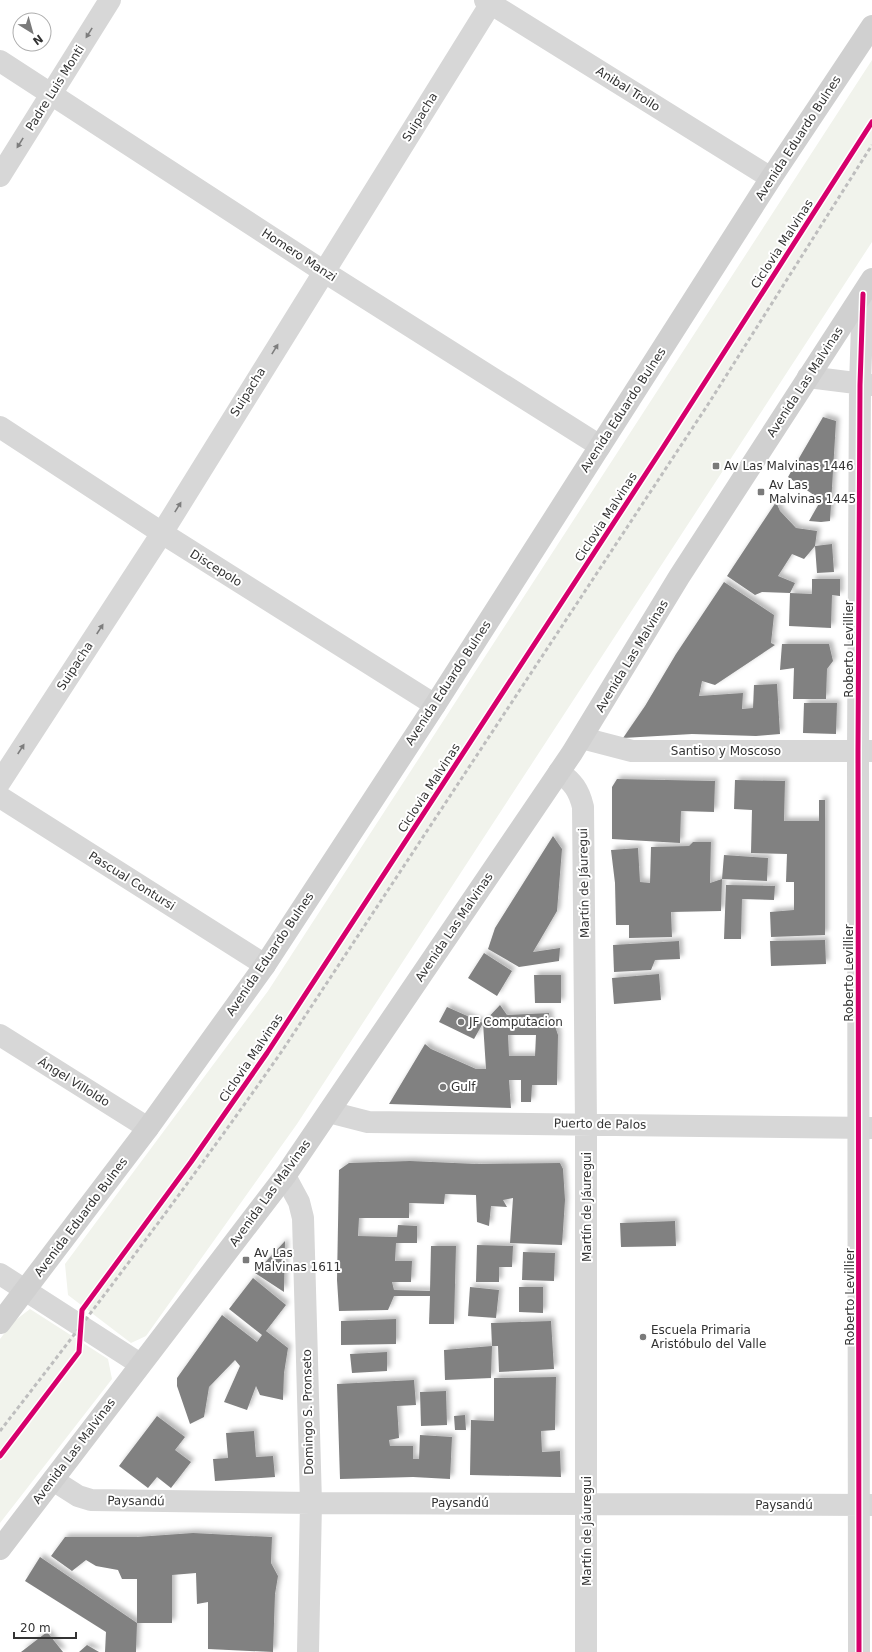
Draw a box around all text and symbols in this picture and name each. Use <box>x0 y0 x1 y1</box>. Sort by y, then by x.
north arrow <box>12 12 52 52</box>
one-way arrow <box>86 27 93 39</box>
text: N <box>30 32 45 48</box>
street label: Padre Luis Monti <box>23 43 87 133</box>
street label: Anibal Troilo <box>593 64 663 114</box>
street label: Avenida Eduardo Bulnes <box>752 73 844 203</box>
street label: Suipacha <box>399 90 441 144</box>
one-way arrow <box>17 137 24 149</box>
street label: Ciclovia Malvinas <box>748 197 816 291</box>
street label: Homero Manzi <box>259 226 339 284</box>
street label: Avenida Las Malvinas <box>764 324 846 440</box>
one-way arrow <box>271 344 279 354</box>
street label: Avenida Eduardo Bulnes <box>577 345 669 475</box>
street label: Suipacha <box>227 365 269 419</box>
place label: Av Las Malvinas 1446 <box>724 459 854 473</box>
marker: Av Las Malvinas 1446 <box>711 461 721 471</box>
street label: Ciclovia Malvinas <box>572 470 640 564</box>
place label: Av Las Malvinas 1445 <box>769 478 856 506</box>
marker: Av Las Malvinas 1445 <box>756 487 766 497</box>
one-way arrow <box>174 501 181 513</box>
street label: Discepolo <box>188 547 244 589</box>
street label: Avenida Las Malvinas <box>593 597 671 715</box>
street label: Roberto Levillier <box>842 600 856 698</box>
street label: Avenida Eduardo Bulnes <box>402 618 494 748</box>
one-way arrow <box>96 623 104 634</box>
street label: Suipacha <box>54 639 96 693</box>
street label: Ciclovia Malvinas <box>395 741 463 835</box>
one-way arrow <box>17 744 25 754</box>
street label: Santiso y Moscoso <box>671 744 781 758</box>
street label: Martín de Jáuregui <box>576 828 592 938</box>
street label: Pascual Contursi <box>86 849 178 913</box>
street label: Avenida Las Malvinas <box>412 870 496 984</box>
street label: Avenida Eduardo Bulnes <box>223 890 317 1018</box>
street label: Roberto Levillier <box>842 924 856 1022</box>
street label: Ciclovia Malvinas <box>216 1011 286 1105</box>
place label: JF Computacion <box>468 1015 563 1029</box>
marker: JF Computacion <box>456 1017 466 1027</box>
street label: Ángel Villoldo <box>36 1054 113 1110</box>
place label: Gulf <box>451 1080 476 1094</box>
marker: Gulf <box>438 1082 448 1092</box>
street label: Puerto de Palos <box>554 1116 646 1132</box>
street label: Avenida Las Malvinas <box>227 1137 313 1249</box>
street label: Martín de Jáuregui <box>580 1152 594 1262</box>
street label: Avenida Eduardo Bulnes <box>32 1155 130 1279</box>
place label: Av Las Malvinas 1611 <box>254 1246 341 1274</box>
street label: Roberto Levillier <box>843 1248 857 1346</box>
marker: Av Las Malvinas 1611 <box>241 1255 251 1265</box>
place label: Escuela Primaria Aristóbulo del Valle <box>651 1323 766 1351</box>
marker: Escuela Primaria Aristóbulo del Valle <box>638 1332 648 1342</box>
street label: Domingo S. Pronseto <box>300 1349 316 1475</box>
street label: Avenida Las Malvinas <box>30 1395 118 1507</box>
street label: Martín de Jáuregui <box>580 1476 594 1586</box>
street label: Paysandú <box>107 1493 165 1509</box>
street label: Paysandú <box>431 1496 489 1510</box>
street label: Paysandú <box>755 1498 813 1512</box>
scale bar <box>14 1614 76 1640</box>
text: 20 m <box>20 1621 51 1635</box>

